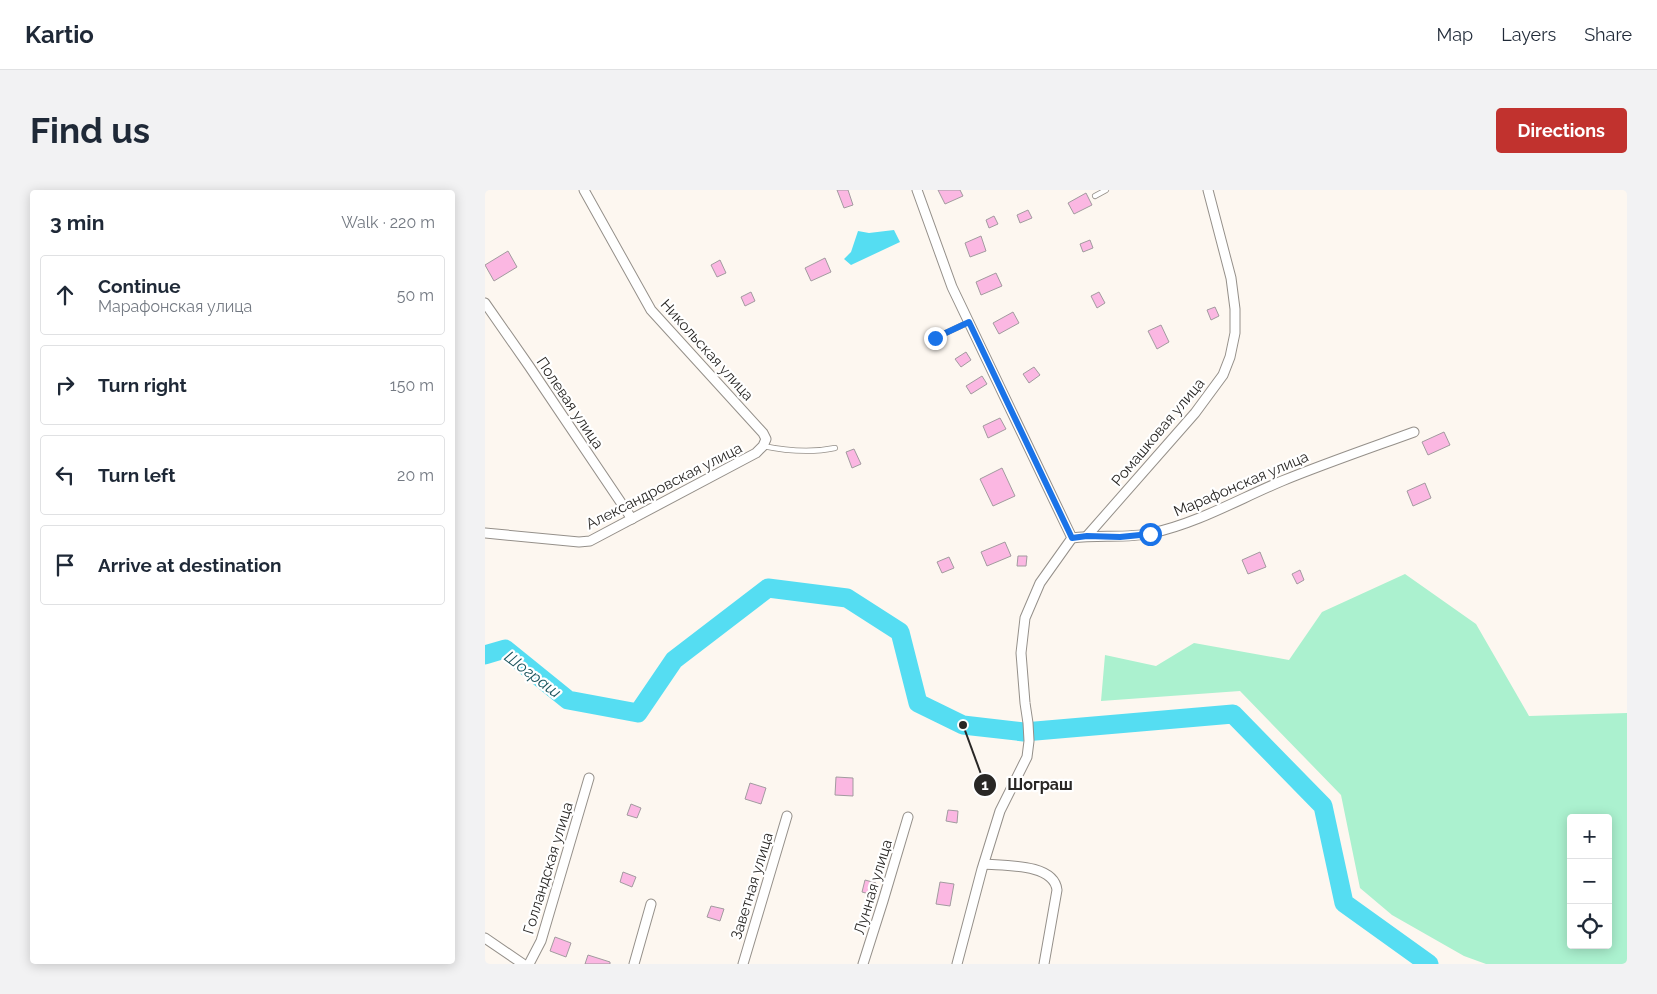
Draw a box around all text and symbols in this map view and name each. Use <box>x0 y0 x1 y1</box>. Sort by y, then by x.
text: Kartio <box>25 20 94 49</box>
text: Map <box>1437 24 1473 45</box>
text: Layers <box>1501 24 1556 45</box>
text: Share <box>1584 24 1632 45</box>
button: Directions <box>1496 108 1627 153</box>
text: Find us <box>30 110 150 151</box>
text: 3 min <box>50 210 104 235</box>
text: Walk · 220 m <box>341 213 435 232</box>
text: Continue <box>98 275 181 297</box>
icon: ahead <box>51 281 79 309</box>
text: 50 m <box>397 286 434 305</box>
street label: Никольская улица <box>657 296 757 404</box>
text: Марафонская улица <box>98 297 252 316</box>
route end <box>924 327 947 350</box>
street label: Полевая улица <box>533 354 607 452</box>
icon: right <box>51 371 79 399</box>
text: Turn right <box>98 374 187 396</box>
street label: Ромашковая улица <box>1108 374 1208 490</box>
text: 150 m <box>390 376 434 395</box>
street label: Александровская улица <box>583 439 745 533</box>
street label: Марафонская улица <box>1171 447 1311 521</box>
icon: left <box>51 461 79 489</box>
text: Turn left <box>98 464 175 486</box>
text: 20 m <box>397 466 434 485</box>
route start <box>1139 523 1162 546</box>
icon: arrive <box>51 551 79 579</box>
text: Arrive at destination <box>98 554 282 576</box>
water label: Шограш <box>501 647 565 702</box>
callout: Шограш <box>973 769 1083 800</box>
text: Шограш <box>1007 775 1073 794</box>
text: 1 <box>981 776 989 794</box>
street label: Голландская улица <box>519 800 577 936</box>
map controls <box>1567 814 1612 949</box>
button: + <box>1567 814 1612 859</box>
street label: Заветная улица <box>727 830 777 942</box>
street label: Лунная улица <box>850 837 896 937</box>
button: − <box>1567 859 1612 904</box>
button: locate <box>1567 904 1612 949</box>

